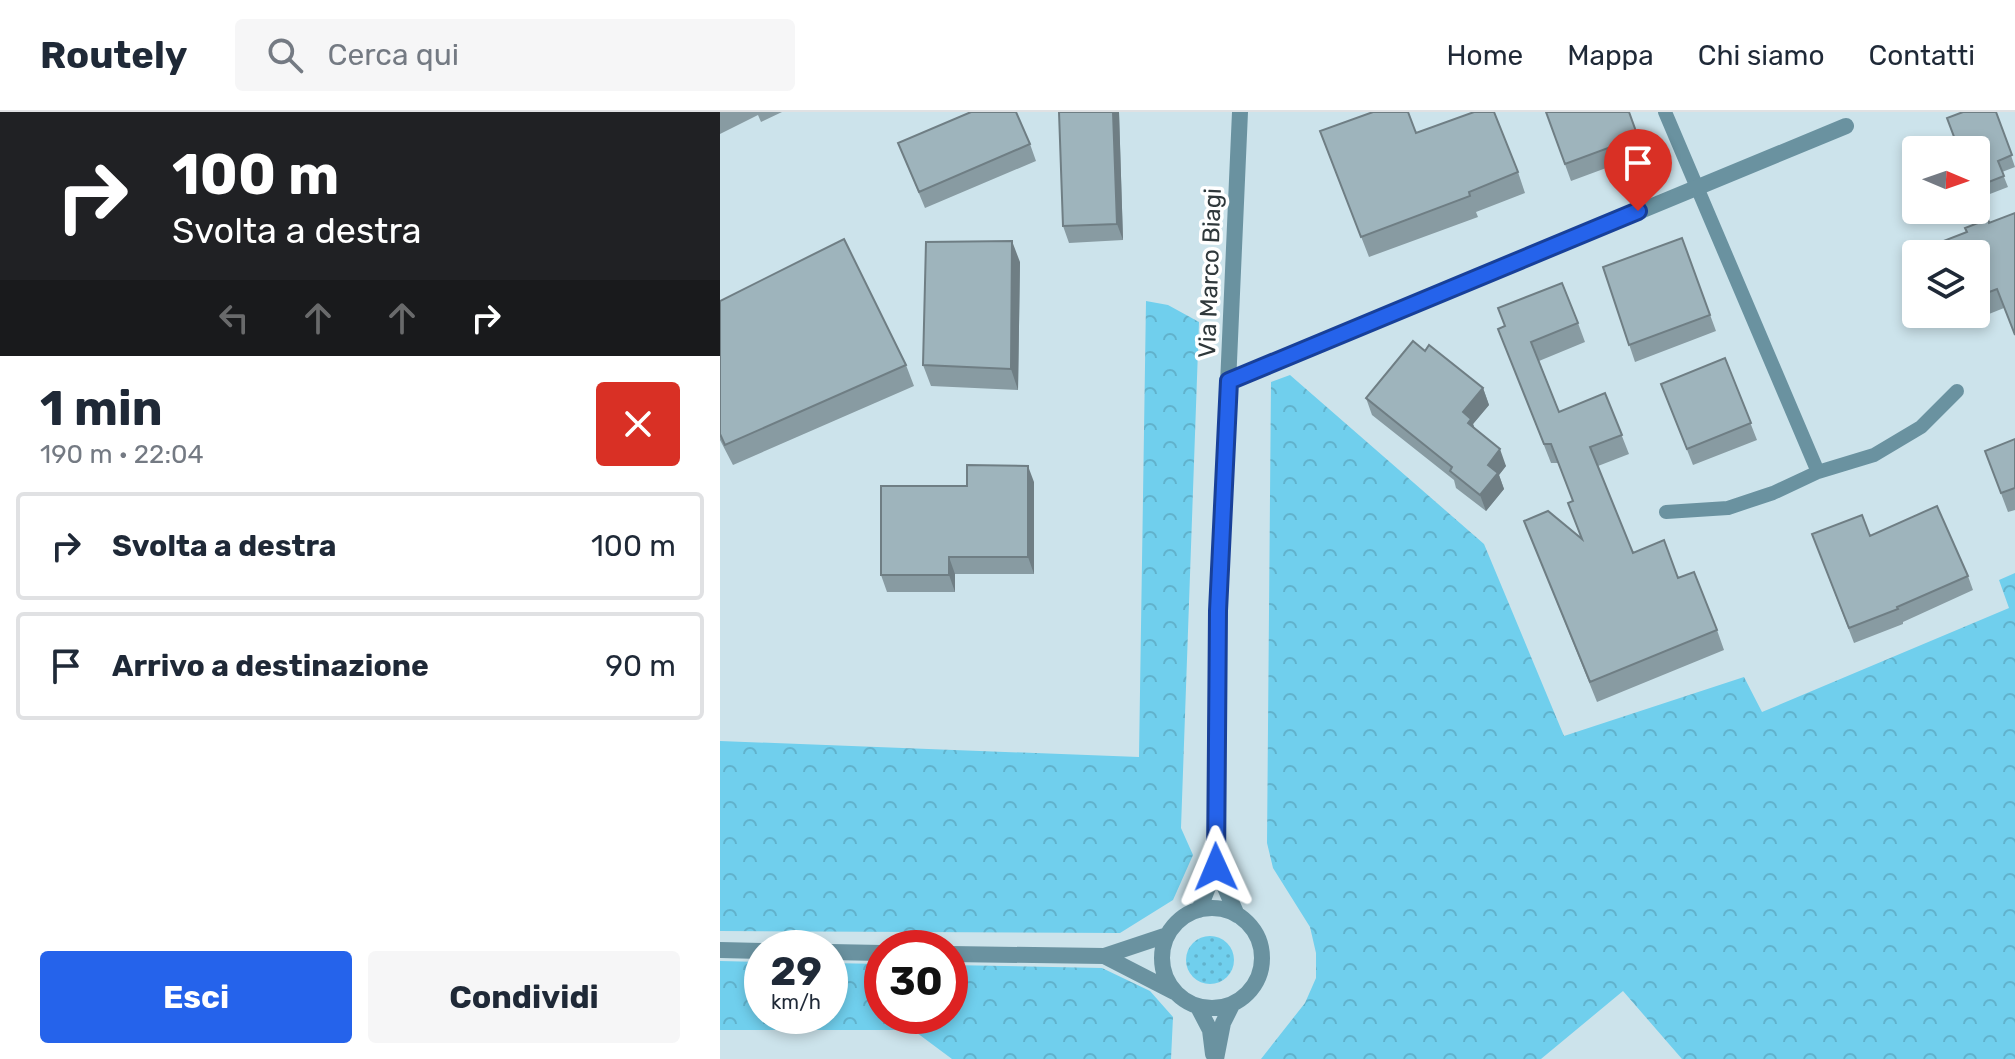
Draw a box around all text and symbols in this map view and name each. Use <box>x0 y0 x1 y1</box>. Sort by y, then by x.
search box <box>235 19 795 91</box>
text: Routely <box>40 32 187 78</box>
icon: search <box>263 33 307 77</box>
text: Cerca qui <box>327 37 459 73</box>
text: Home <box>1447 39 1523 72</box>
text: Mappa <box>1567 39 1654 72</box>
text: Chi siamo <box>1698 39 1825 72</box>
text: Contatti <box>1869 39 1975 72</box>
pin <box>1604 129 1672 211</box>
north arrow <box>1902 136 1990 224</box>
map controls <box>1902 136 1990 328</box>
icon: arrive <box>1616 141 1660 185</box>
text: 100 m <box>172 142 339 208</box>
icon: right <box>40 144 144 248</box>
street label: Via Marco Biagi <box>1193 188 1227 358</box>
text: Svolta a destra <box>172 209 422 252</box>
button: layers <box>1902 240 1990 328</box>
icon: left <box>212 296 256 340</box>
icon: ahead <box>296 296 340 340</box>
icon: ahead <box>380 296 424 340</box>
icon: right <box>464 296 508 340</box>
text: 1 min <box>40 380 163 437</box>
button: close <box>596 382 680 466</box>
text: 190 m · 22:04 <box>40 439 204 470</box>
icon: right <box>44 524 88 568</box>
text: Svolta a destra <box>112 528 337 564</box>
text: 100 m <box>591 528 676 564</box>
icon: arrive <box>44 644 88 688</box>
text: Arrivo a destinazione <box>112 648 429 684</box>
text: 90 m <box>605 648 676 684</box>
position arrow <box>1174 825 1258 909</box>
speed limit sign: 30 <box>864 930 968 1034</box>
text: 29 <box>770 948 822 995</box>
button: Esci <box>40 951 352 1043</box>
button: Condividi <box>368 951 680 1043</box>
text: km/h <box>771 990 821 1014</box>

